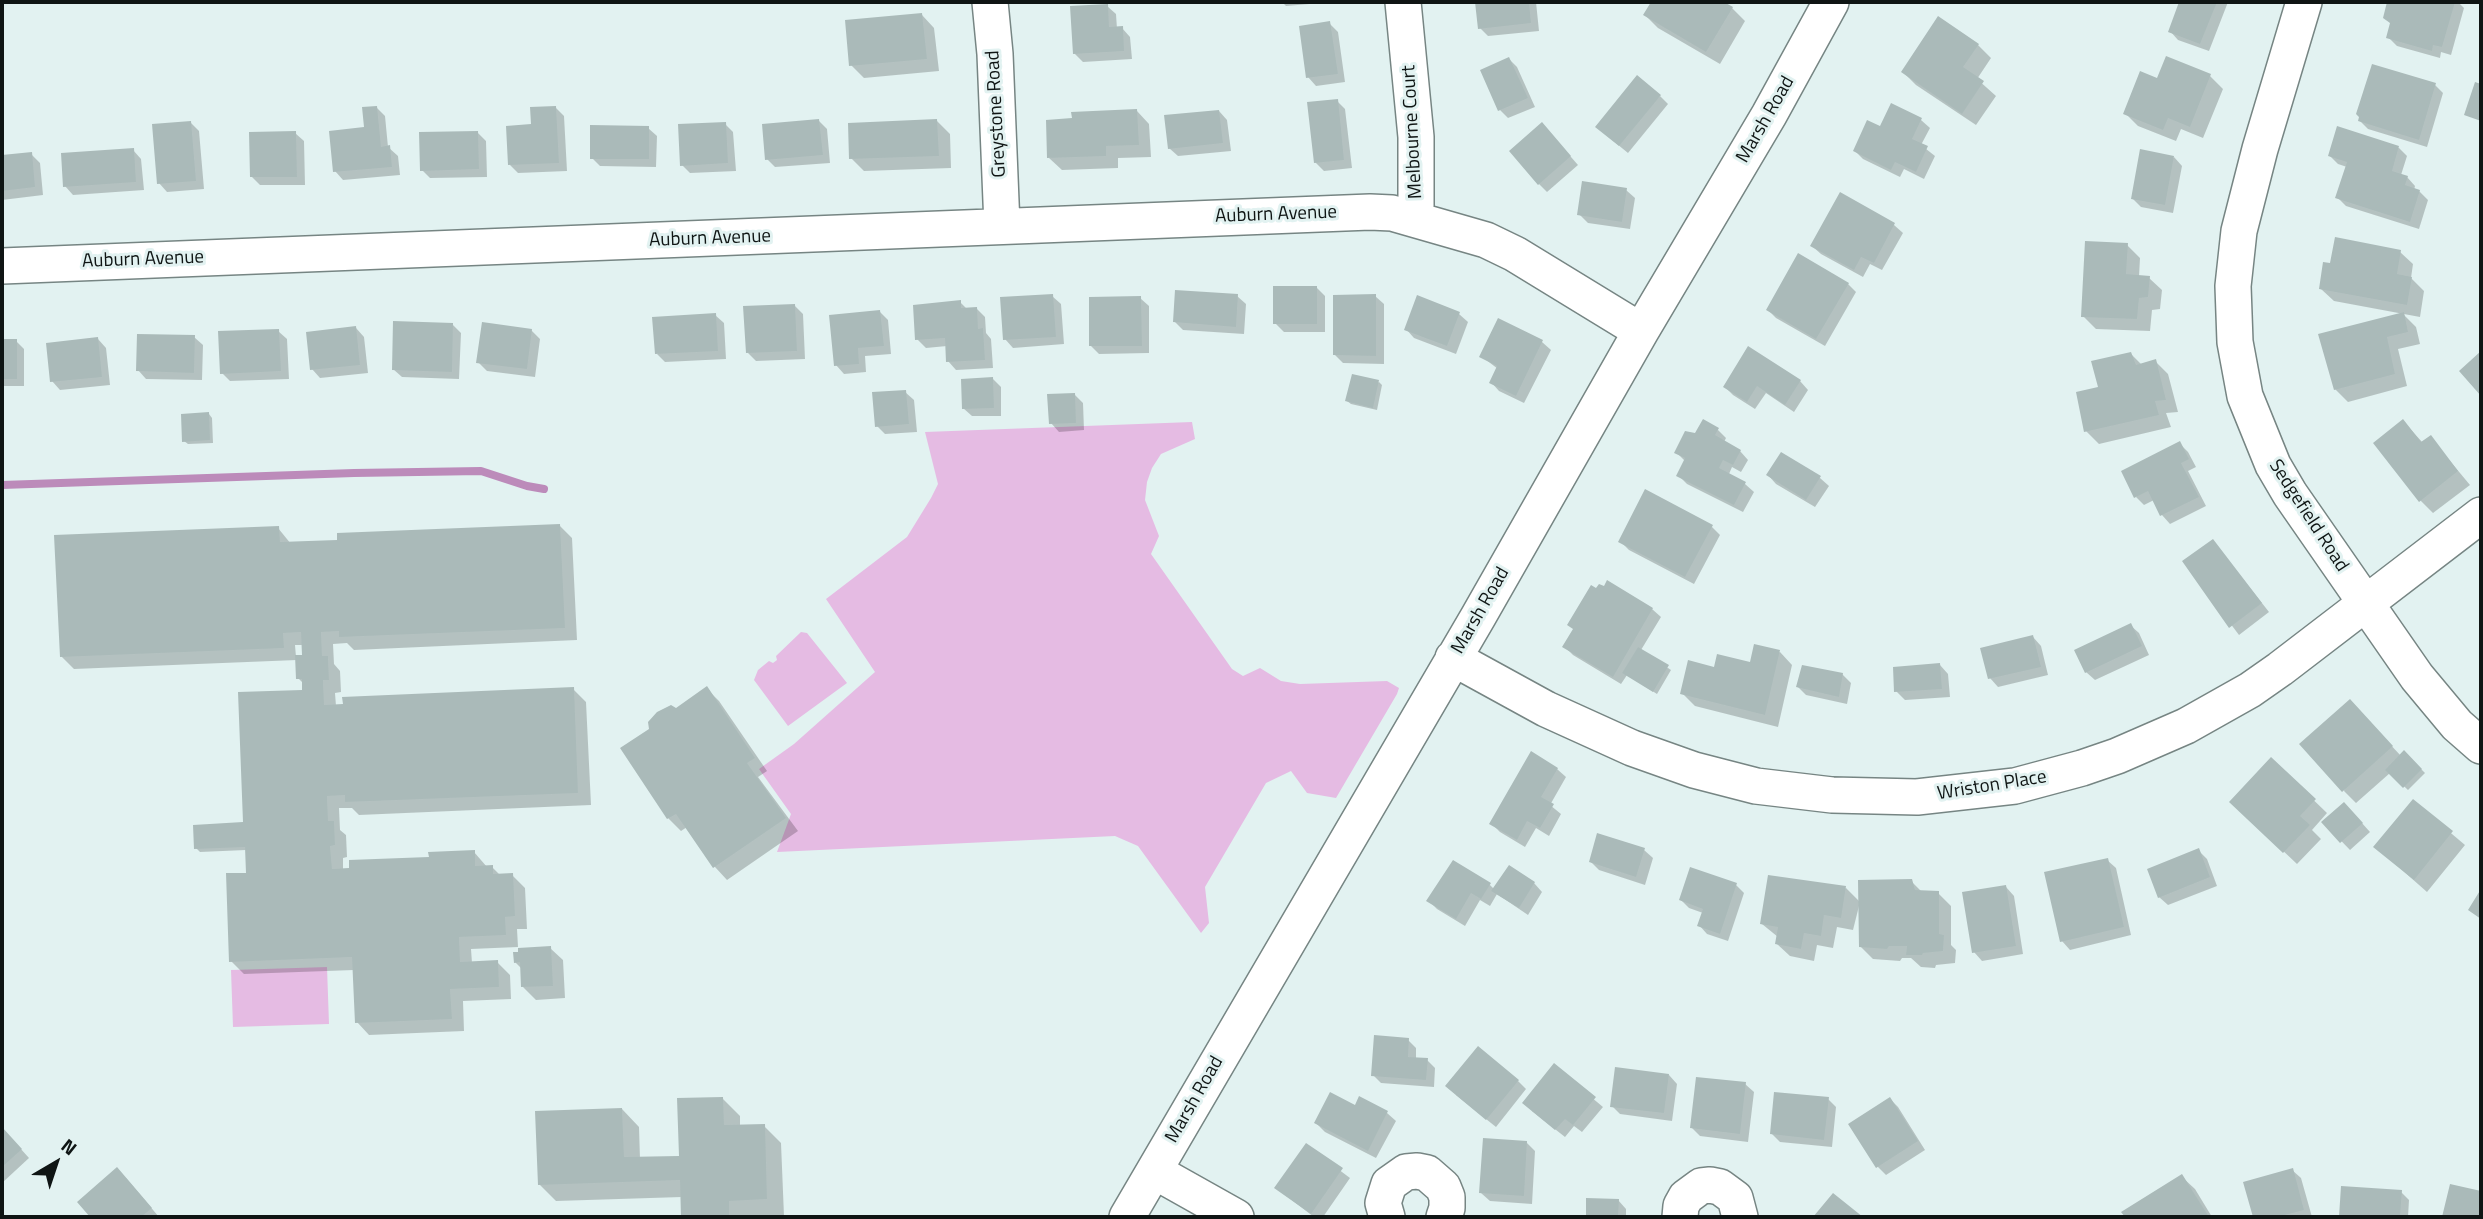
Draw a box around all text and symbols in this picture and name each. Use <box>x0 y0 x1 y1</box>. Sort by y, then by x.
street label: Greystone Road <box>982 50 1012 178</box>
street label: Melbourne Court <box>1398 64 1428 200</box>
street label: Marsh Road <box>1732 73 1800 167</box>
street label: Auburn Avenue <box>1215 201 1337 229</box>
street label: Auburn Avenue <box>649 225 771 253</box>
street label: Auburn Avenue <box>82 246 204 274</box>
street label: Sedgefield Road <box>2263 456 2353 576</box>
street label: Marsh Road <box>1447 564 1515 658</box>
street label: Wriston Place <box>1936 766 2048 806</box>
street label: Marsh Road <box>1161 1053 1229 1147</box>
north arrow <box>21 1128 91 1198</box>
text: N <box>55 1131 84 1162</box>

